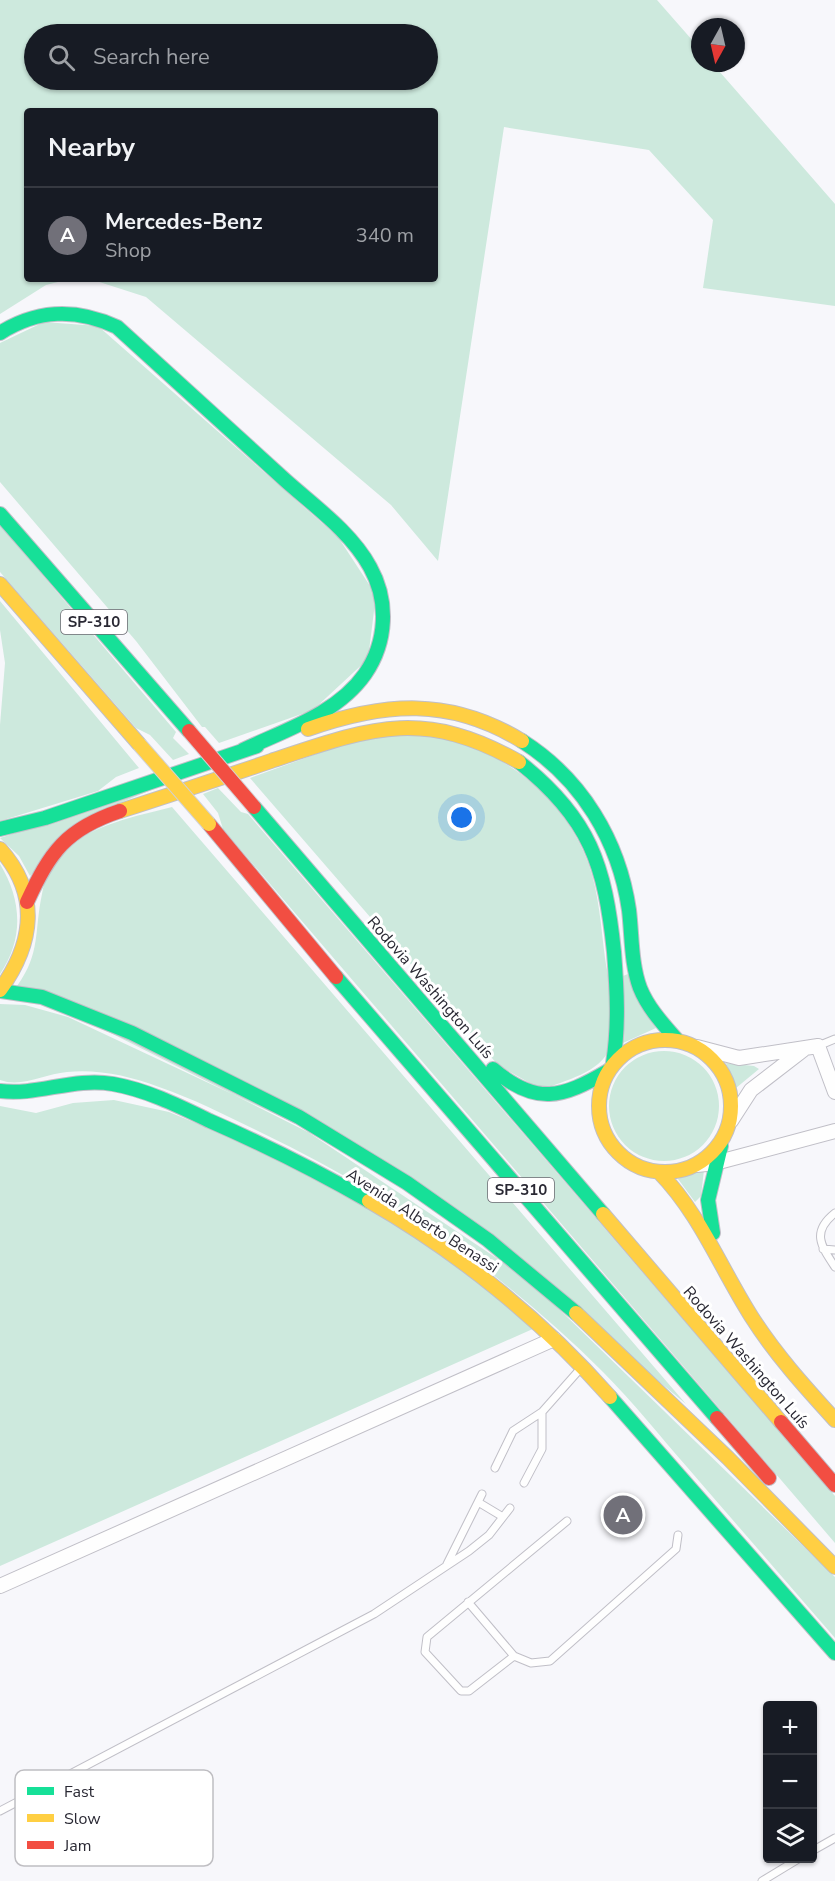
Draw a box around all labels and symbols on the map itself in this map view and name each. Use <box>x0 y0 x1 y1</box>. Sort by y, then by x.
north arrow <box>691 18 745 72</box>
road number: SP-310 <box>61 610 127 634</box>
your location <box>447 803 476 832</box>
street label: Rodovia Washington Luís <box>362 911 498 1064</box>
street label: Avenida Alberto Benassi <box>342 1163 503 1278</box>
road number: SP-310 <box>488 1178 554 1202</box>
street label: Rodovia Washington Luís <box>678 1281 814 1434</box>
pin: A <box>604 1492 642 1538</box>
legend <box>15 1770 213 1866</box>
text: Fast <box>64 1781 95 1803</box>
text: Slow <box>64 1808 101 1830</box>
text: Jam <box>63 1835 91 1857</box>

